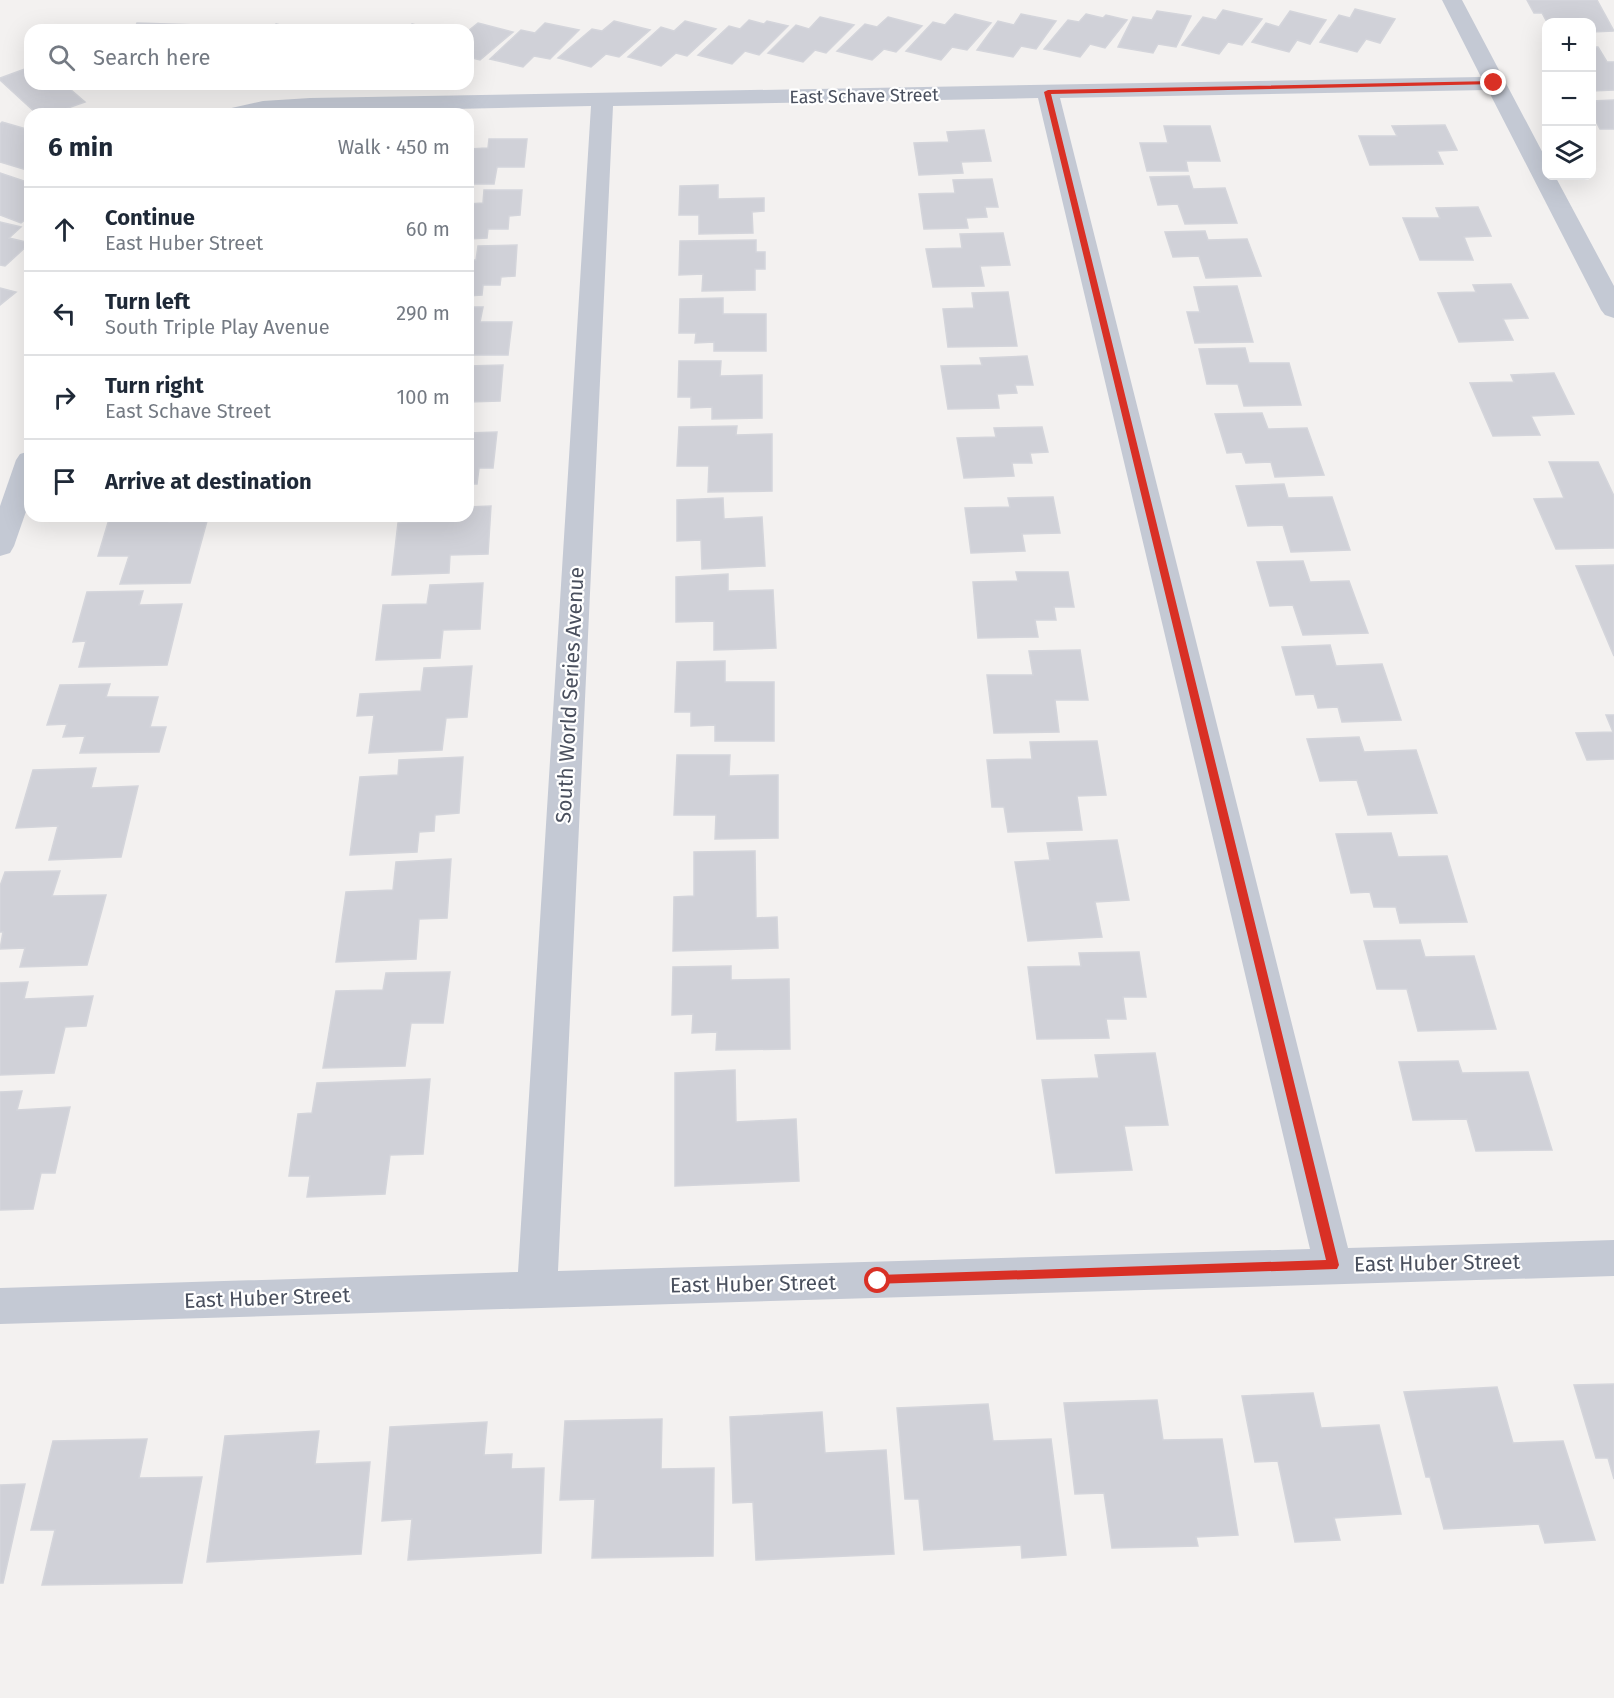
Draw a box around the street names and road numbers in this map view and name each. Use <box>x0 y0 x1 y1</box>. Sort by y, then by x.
street label: East Schave Street <box>789 84 939 108</box>
street label: South World Series Avenue <box>550 566 590 824</box>
street label: East Huber Street <box>1354 1249 1521 1277</box>
street label: East Huber Street <box>670 1270 837 1298</box>
street label: East Huber Street <box>183 1282 351 1314</box>

